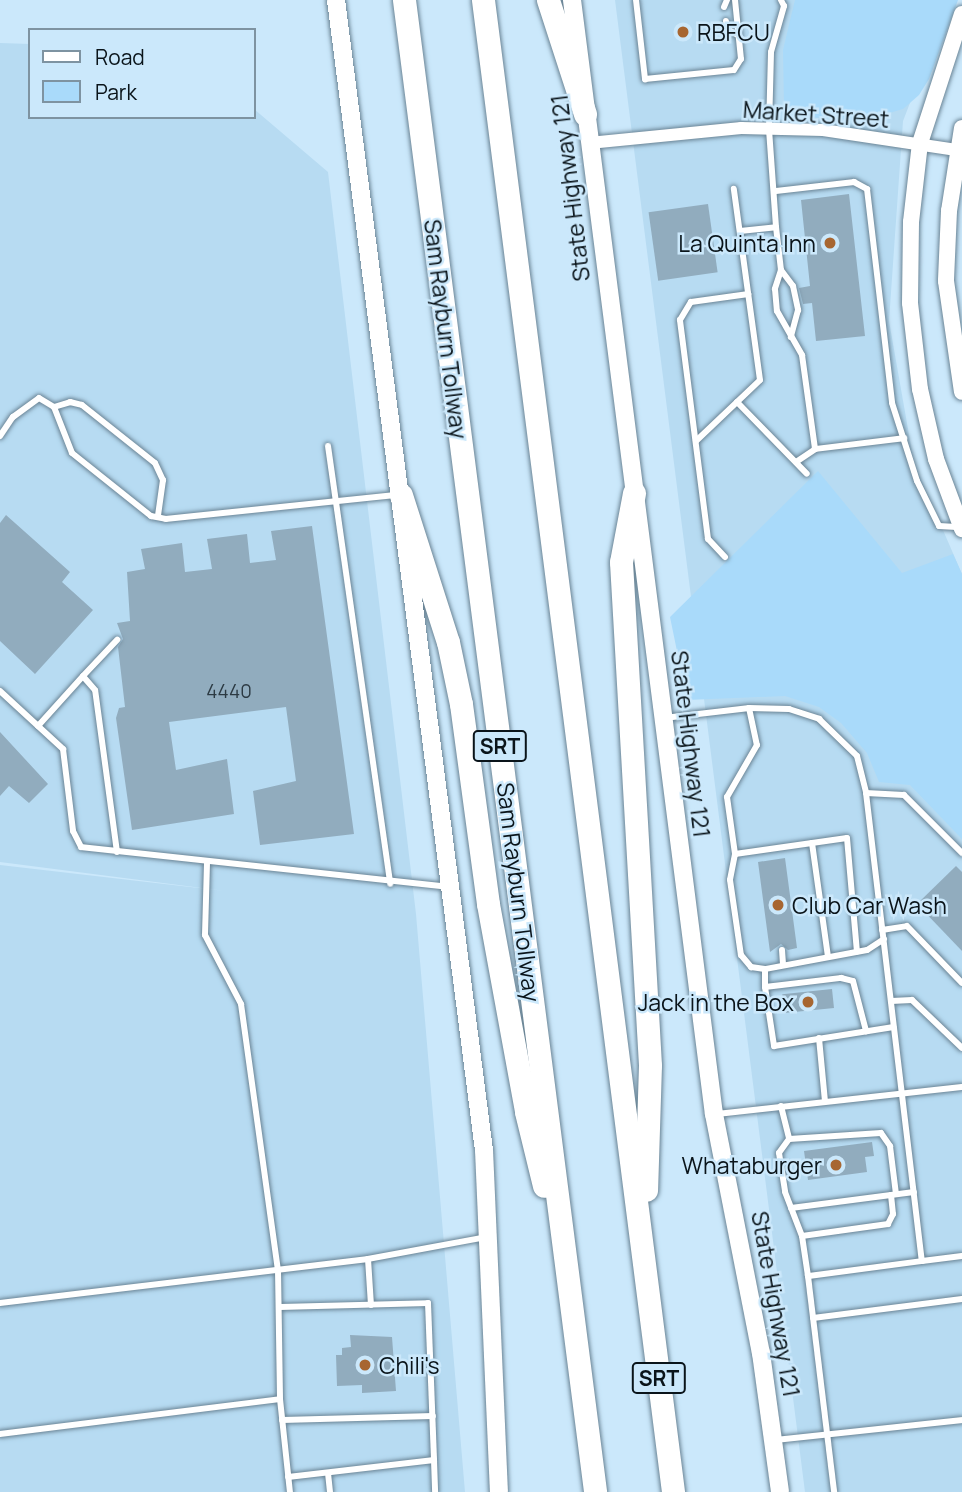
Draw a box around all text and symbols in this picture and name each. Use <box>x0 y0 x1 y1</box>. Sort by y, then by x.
place label: RBFCU <box>697 18 770 46</box>
marker: RBFCU <box>675 24 691 40</box>
legend <box>28 28 256 119</box>
text: Road <box>95 43 145 71</box>
text: Park <box>95 78 137 106</box>
street label: State Highway 121 <box>545 93 595 283</box>
street label: Market Street <box>742 95 890 133</box>
street label: Sam Rayburn Tollway <box>419 218 473 440</box>
place label: La Quinta Inn <box>678 229 816 257</box>
marker: La Quinta Inn <box>822 235 838 251</box>
street label: State Highway 121 <box>666 649 716 839</box>
house number: 4440 <box>206 681 252 703</box>
road number: SRT <box>472 728 528 764</box>
street label: Sam Rayburn Tollway <box>492 781 546 1003</box>
place label: Club Car Wash <box>792 891 947 919</box>
marker: Club Car Wash <box>770 897 786 913</box>
place label: Jack in the Box <box>638 988 794 1016</box>
marker: Jack in the Box <box>800 994 816 1010</box>
place label: Whataburger <box>682 1151 822 1179</box>
marker: Whataburger <box>828 1157 844 1173</box>
street label: State Highway 121 <box>746 1209 806 1399</box>
place label: Chili's <box>379 1351 440 1379</box>
marker: Chili's <box>357 1357 373 1373</box>
road number: SRT <box>631 1360 687 1396</box>

